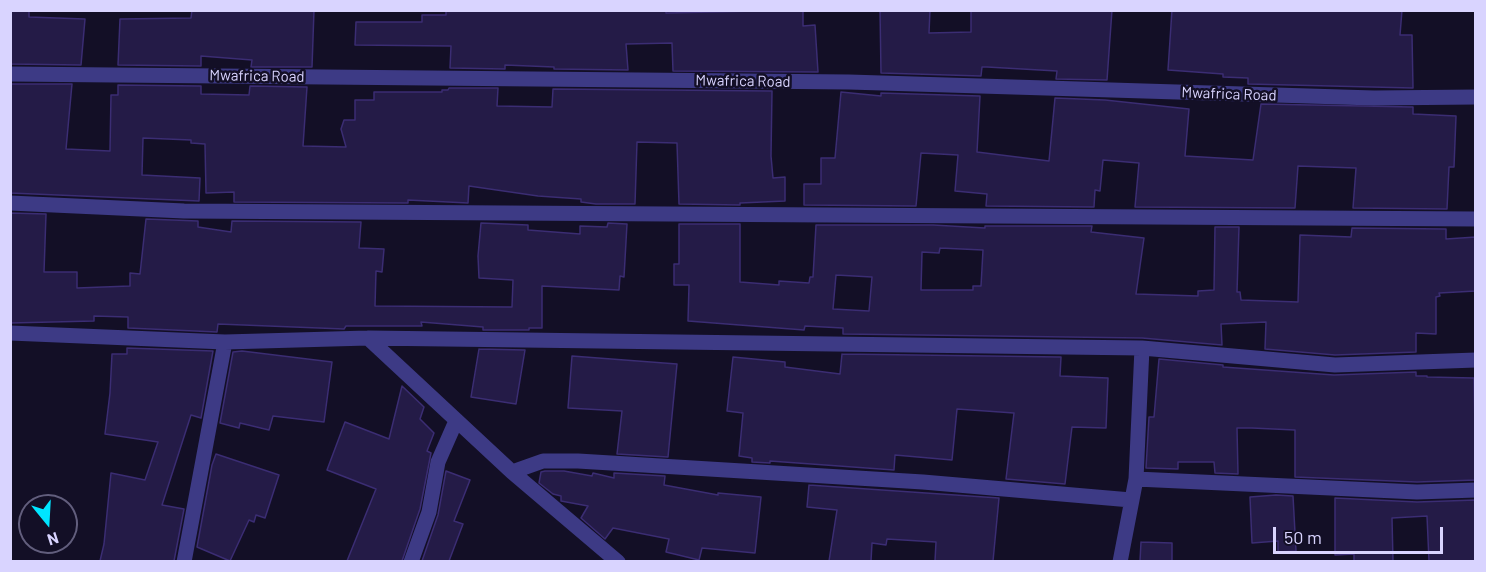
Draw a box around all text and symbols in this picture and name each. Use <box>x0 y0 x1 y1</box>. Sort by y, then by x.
street label: Mwafrica Road <box>209 66 305 86</box>
street label: Mwafrica Road <box>695 71 791 91</box>
street label: Mwafrica Road <box>1181 83 1277 105</box>
north arrow <box>18 494 78 554</box>
scale bar <box>1276 515 1446 553</box>
text: 50 m <box>1284 526 1322 548</box>
text: N <box>45 529 61 550</box>

